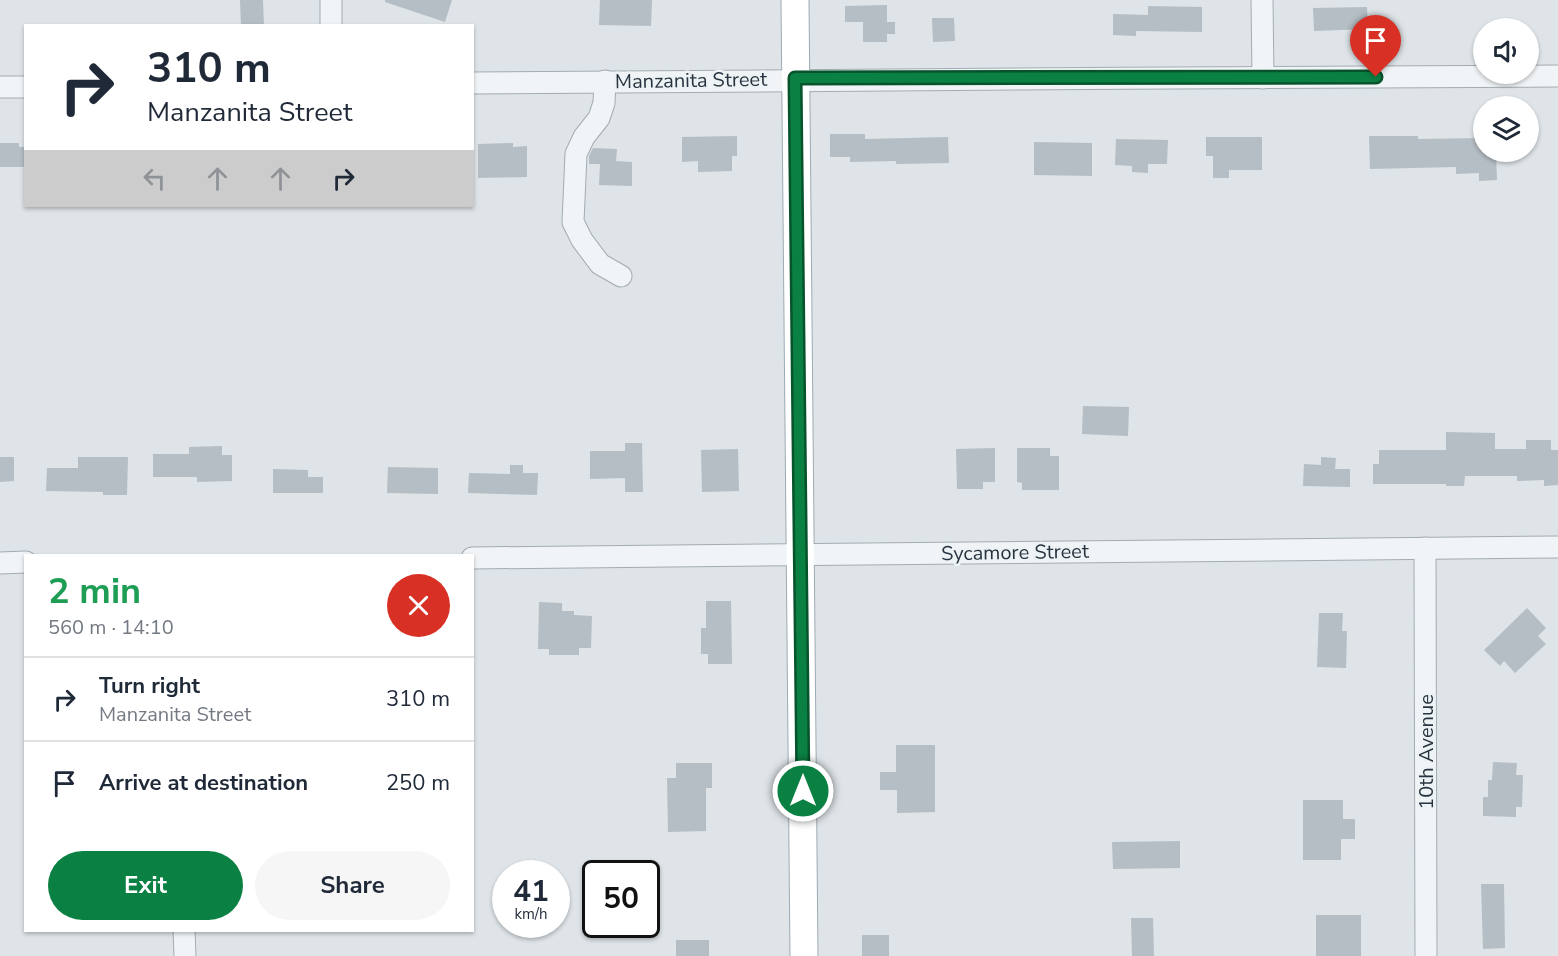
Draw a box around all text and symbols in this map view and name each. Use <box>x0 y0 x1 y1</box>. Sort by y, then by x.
pin <box>1350 15 1401 77</box>
map controls <box>1473 18 1539 162</box>
button: sound <box>1473 18 1539 84</box>
icon: arrive <box>1359 24 1392 57</box>
text: 310 m <box>147 40 271 97</box>
icon: right <box>48 48 126 126</box>
street label: Manzanita Street <box>615 66 768 95</box>
text: Manzanita Street <box>147 94 352 131</box>
button: layers <box>1473 96 1539 162</box>
icon: left <box>138 162 171 195</box>
icon: ahead <box>201 162 234 195</box>
icon: ahead <box>264 162 297 195</box>
icon: right <box>327 162 360 195</box>
street label: Sycamore Street <box>941 538 1090 567</box>
text: 2 min <box>48 567 141 616</box>
button: close <box>387 574 450 637</box>
text: 560 m · 14:10 <box>48 614 174 641</box>
text: Turn right <box>99 671 200 701</box>
icon: right <box>48 683 81 716</box>
text: 310 m <box>386 684 450 714</box>
street label: 10th Avenue <box>1413 694 1440 810</box>
text: Manzanita Street <box>99 701 251 728</box>
position arrow <box>771 759 835 823</box>
icon: arrive <box>48 767 81 800</box>
text: Arrive at destination <box>99 768 308 798</box>
text: 250 m <box>386 768 450 798</box>
button: Exit <box>48 851 243 920</box>
button: Share <box>255 851 450 920</box>
speed limit sign: 50 <box>582 860 660 938</box>
text: 41 <box>513 871 549 912</box>
text: km/h <box>514 904 548 924</box>

